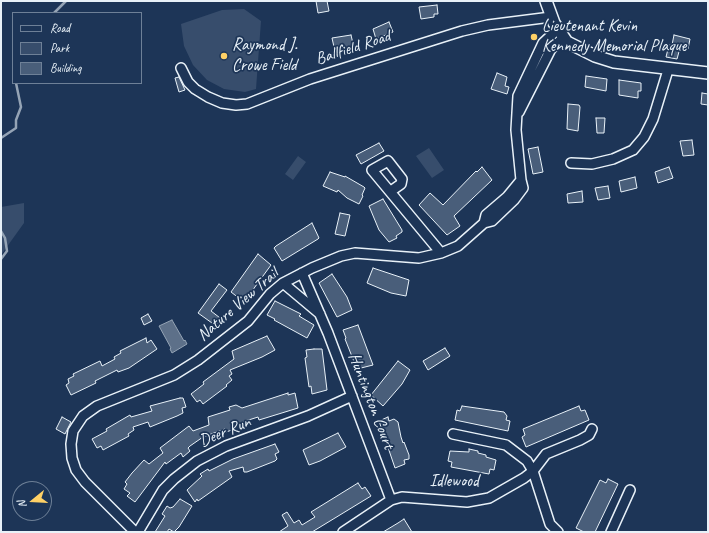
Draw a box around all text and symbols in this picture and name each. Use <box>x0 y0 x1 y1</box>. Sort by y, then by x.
legend <box>12 12 142 84</box>
place label: Lieutenant Kevin Kennedy Memorial Plaque <box>542 17 686 57</box>
text: Road <box>50 20 70 36</box>
street label: Ballfield Road <box>313 26 393 70</box>
marker: Lieutenant Kevin Kennedy Memorial Plaque <box>529 32 539 42</box>
place label: Raymond J. Crowe Field <box>232 36 297 76</box>
text: Park <box>50 40 69 56</box>
marker: Raymond J. Crowe Field <box>219 51 229 61</box>
text: Building <box>50 60 82 76</box>
street label: Nature View Trail <box>193 264 283 346</box>
street label: Huntington Court <box>343 350 399 452</box>
street label: Deer Run <box>196 412 254 452</box>
street label: Idlewood <box>429 472 479 492</box>
north arrow <box>12 481 52 521</box>
text: N <box>14 499 29 510</box>

